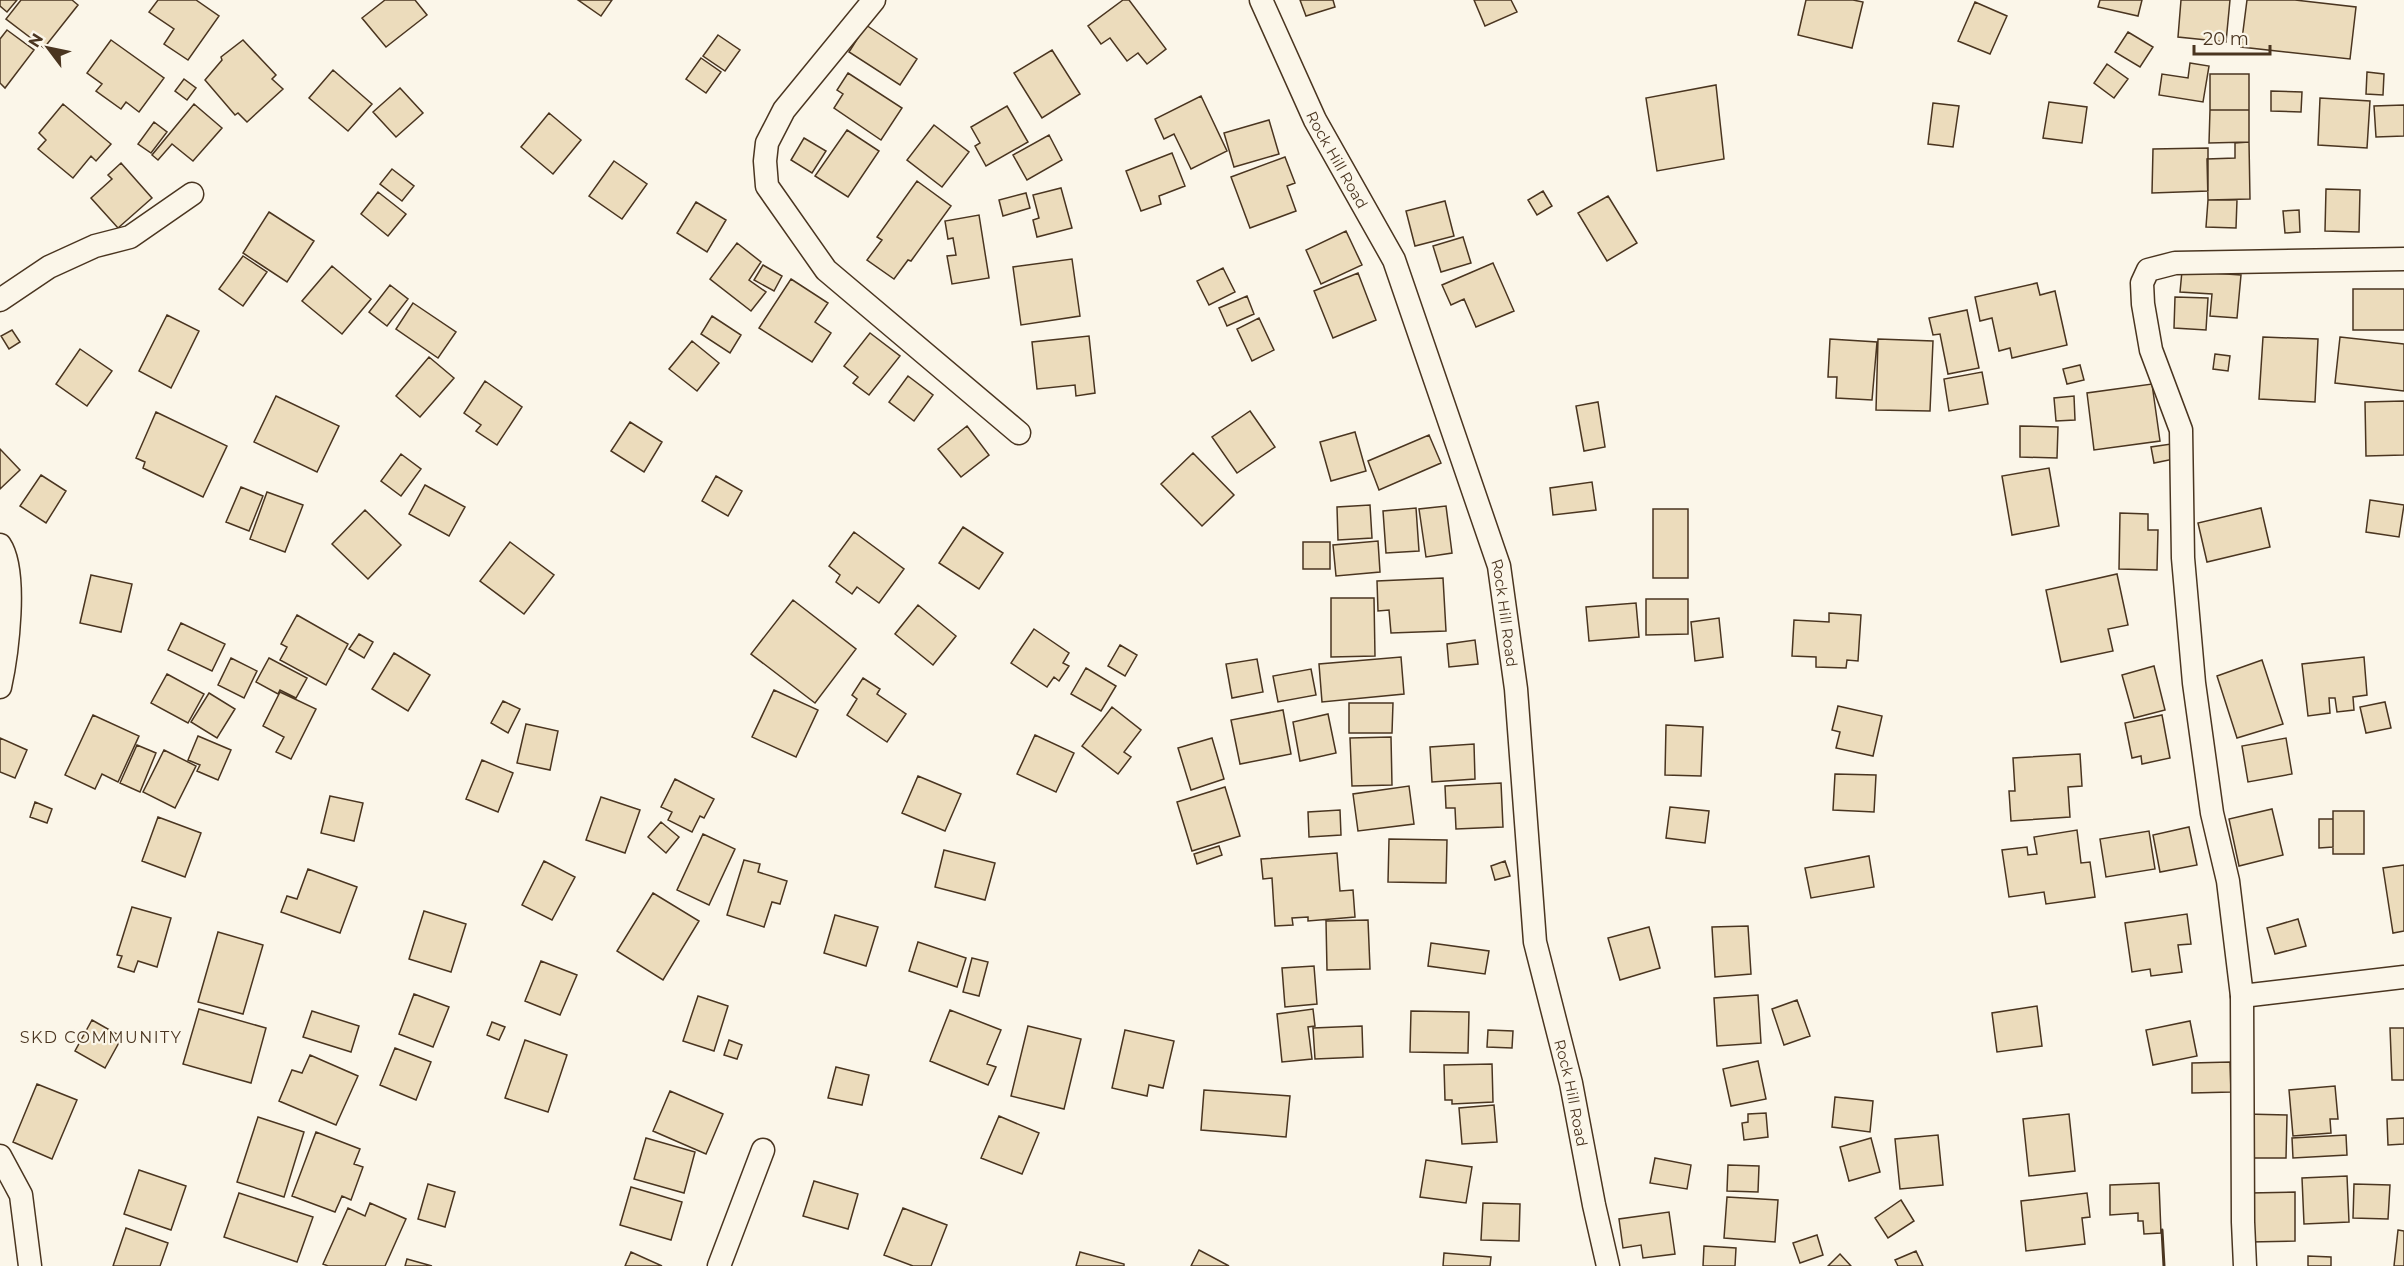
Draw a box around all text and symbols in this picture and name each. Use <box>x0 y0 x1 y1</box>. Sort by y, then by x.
north arrow <box>18 18 78 78</box>
scale bar <box>2194 18 2270 56</box>
text: 20 m <box>2203 28 2249 50</box>
text: N <box>24 30 47 51</box>
street label: Rock Hill Road <box>1303 108 1372 212</box>
street label: Rock Hill Road <box>1488 556 1522 668</box>
district label: SKD COMMUNITY <box>20 1028 182 1047</box>
street label: Rock Hill Road <box>1551 1037 1592 1148</box>

